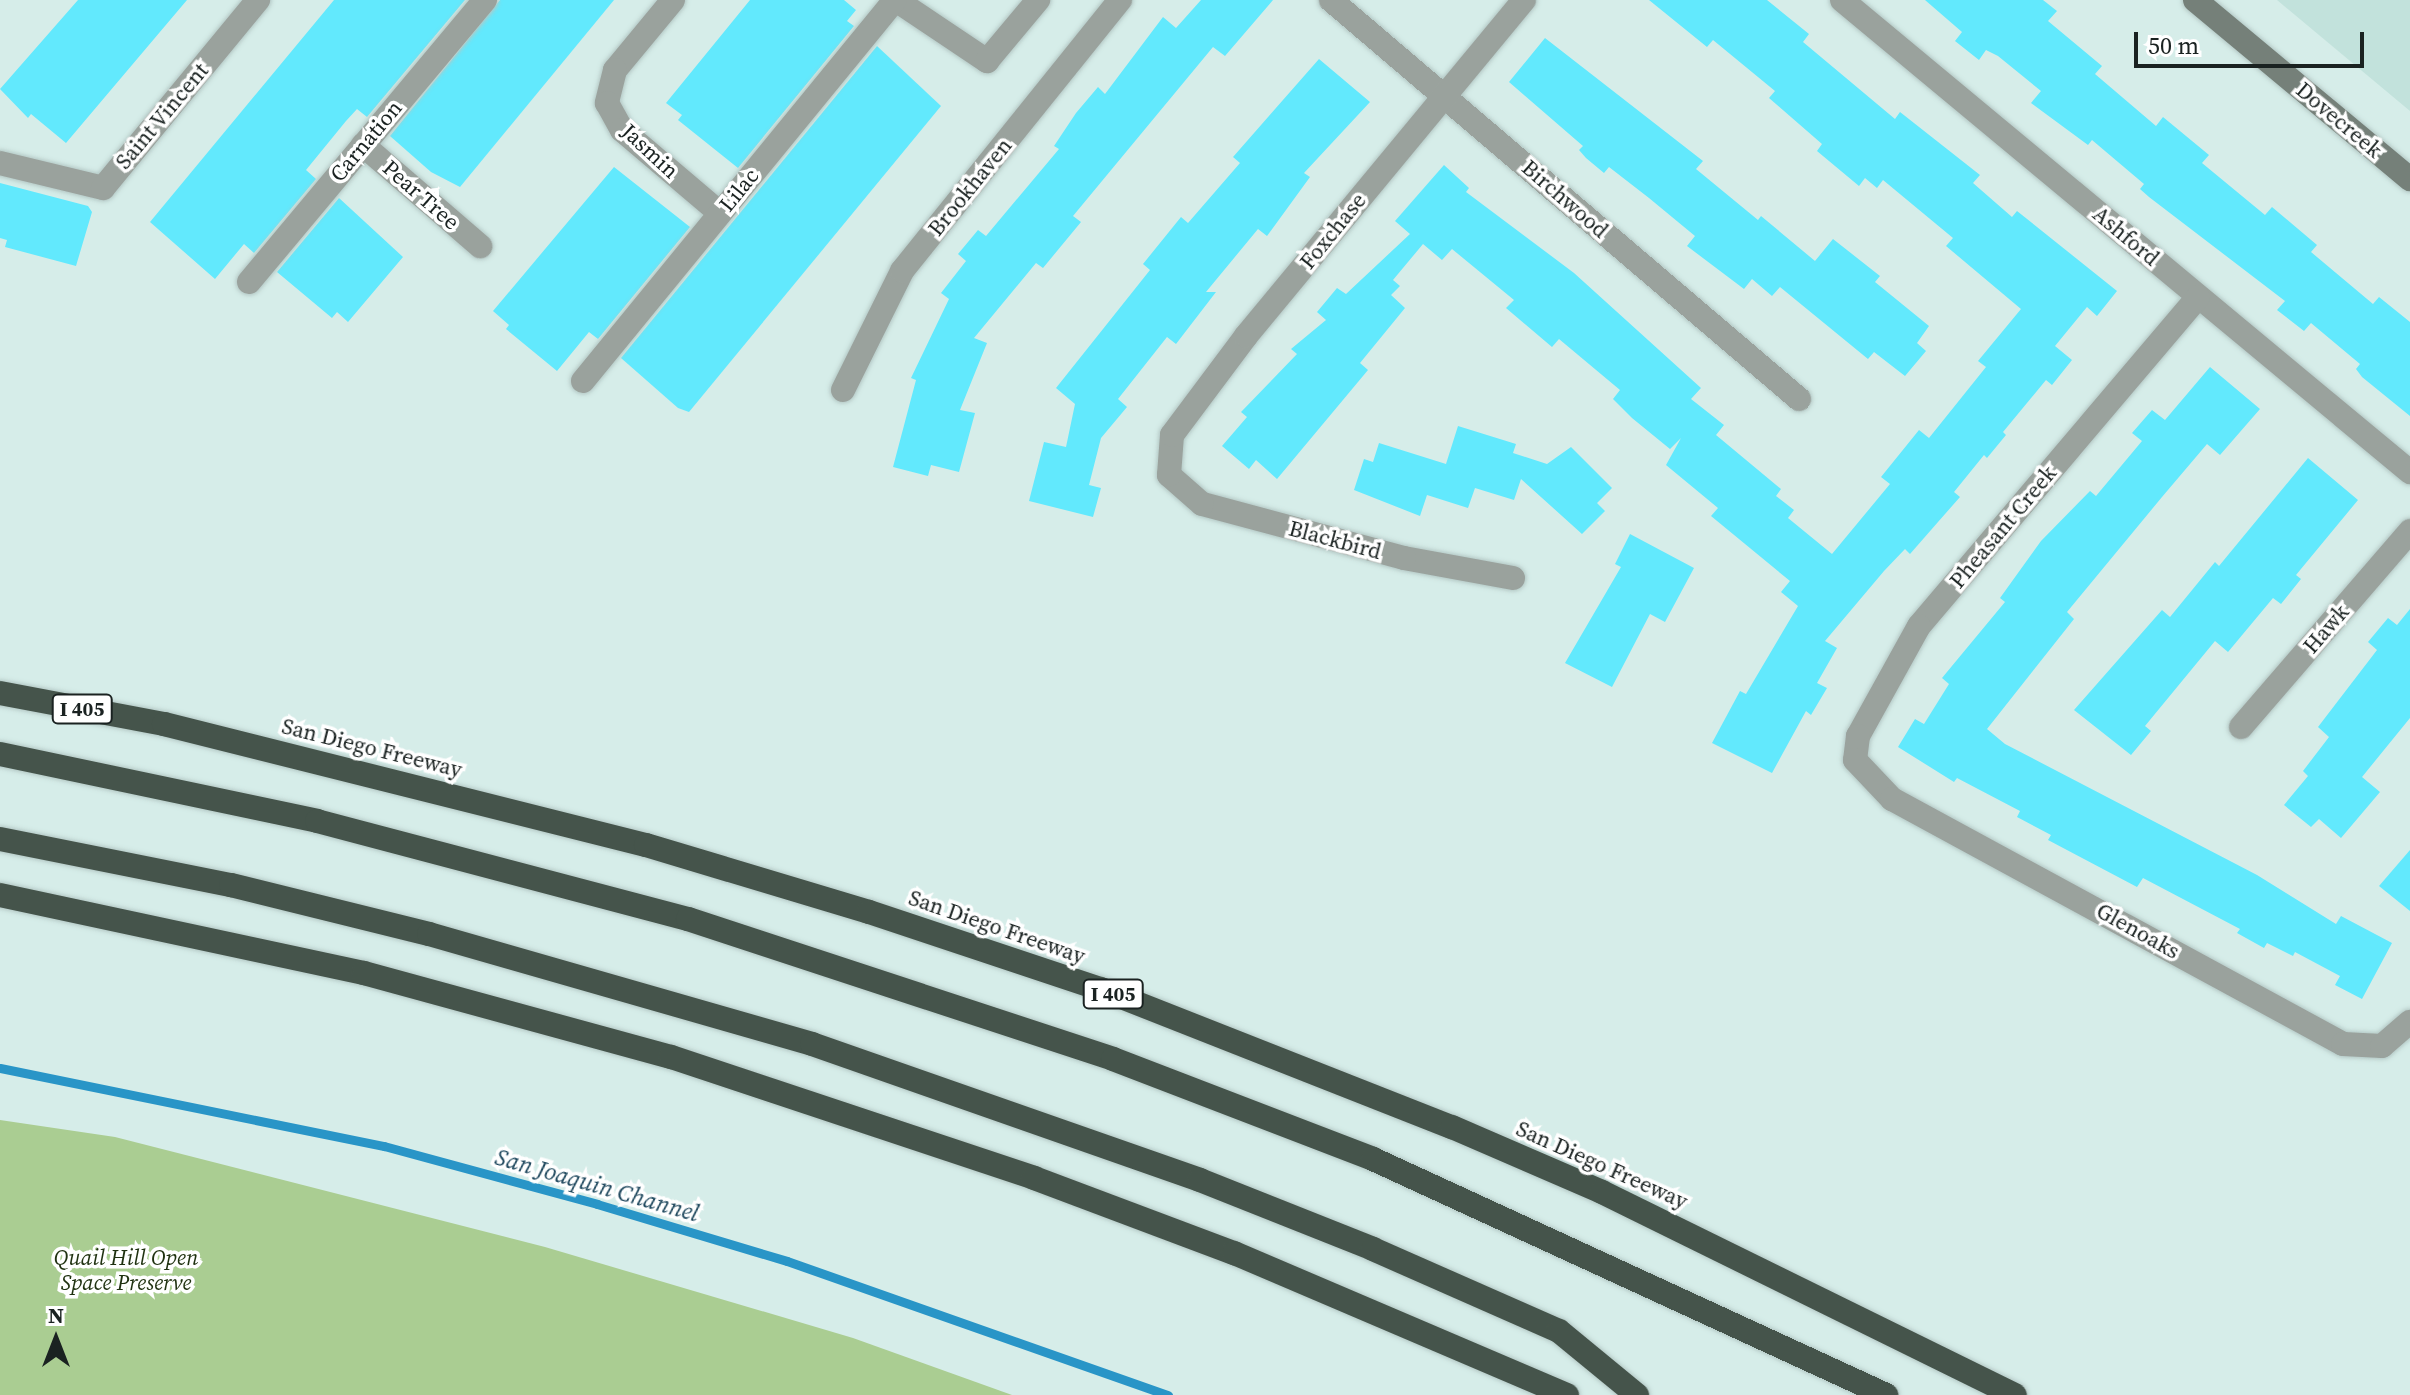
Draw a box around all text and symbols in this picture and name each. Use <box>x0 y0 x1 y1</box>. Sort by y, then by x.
scale bar <box>2138 16 2368 66</box>
text: 50 m <box>2148 29 2199 62</box>
street label: Saint Vincent <box>110 57 214 175</box>
street label: Dovecreek <box>2291 77 2387 163</box>
street label: Carnation <box>324 95 408 187</box>
street label: Jasmin <box>616 118 684 184</box>
street label: Brookhaven <box>923 133 1017 241</box>
street label: Pear Tree <box>377 154 465 236</box>
street label: Birchwood <box>1517 154 1613 244</box>
street label: Lilac <box>714 163 764 217</box>
street label: Foxchase <box>1294 188 1372 274</box>
street label: Ashford <box>2088 201 2164 271</box>
street label: Pheasant Creek <box>1944 460 2062 594</box>
street label: Blackbird <box>1286 515 1384 565</box>
street label: Hawk <box>2298 599 2354 659</box>
road number: I 405 <box>50 693 114 725</box>
street label: San Diego Freeway <box>279 713 465 783</box>
street label: San Diego Freeway <box>905 884 1089 970</box>
street label: Glenoaks <box>2092 897 2184 965</box>
road number: I 405 <box>1081 978 1145 1010</box>
street label: San Diego Freeway <box>1512 1115 1692 1215</box>
water label: San Joaquin Channel <box>492 1142 702 1228</box>
park label: Quail Hill Open Space Preserve <box>54 1244 198 1296</box>
north arrow <box>16 1299 96 1379</box>
text: N <box>48 1300 64 1330</box>

